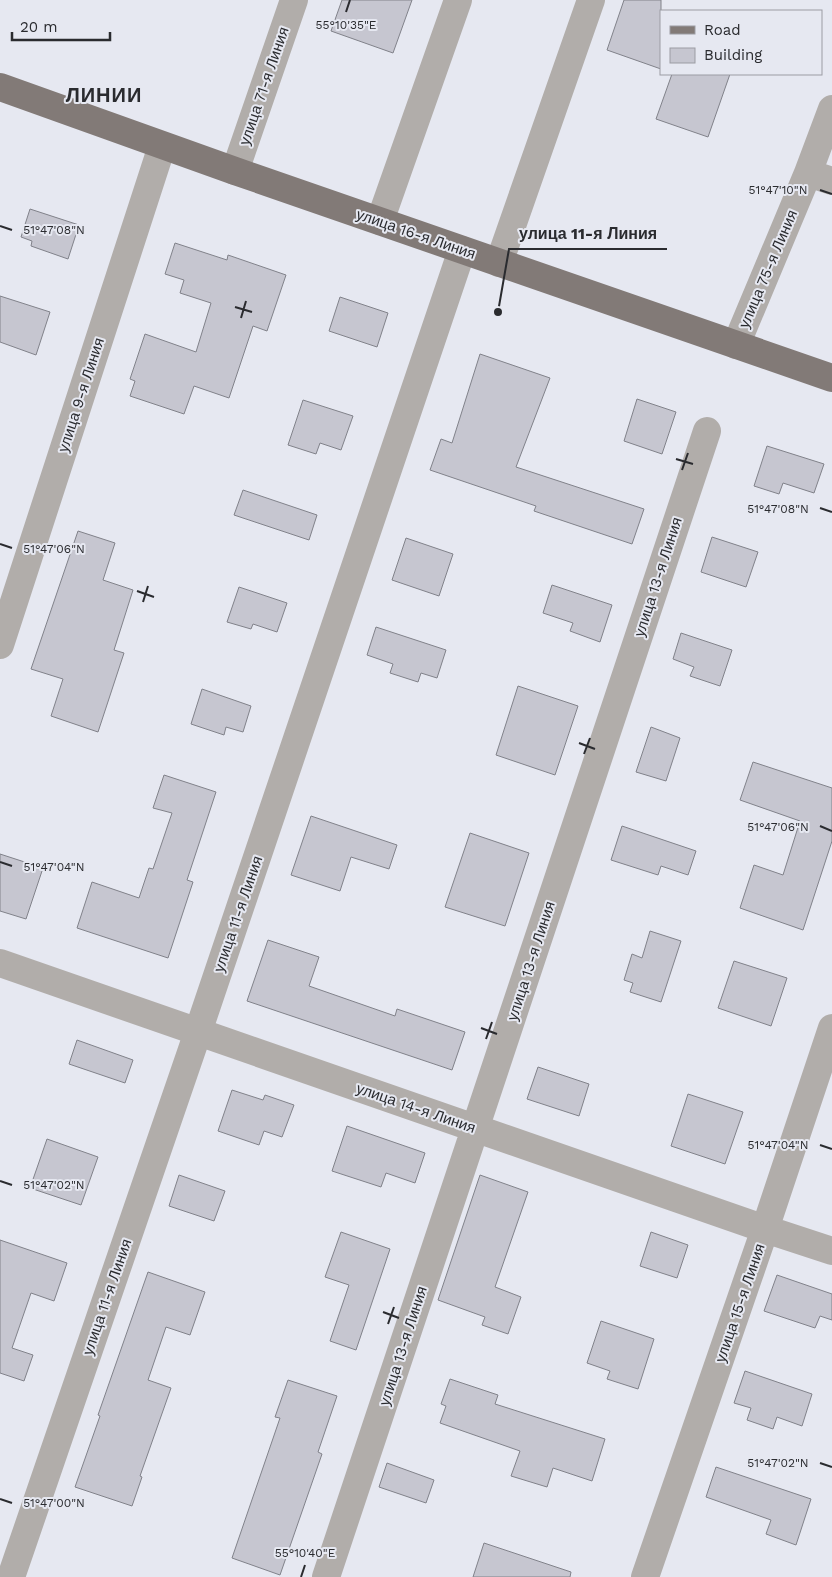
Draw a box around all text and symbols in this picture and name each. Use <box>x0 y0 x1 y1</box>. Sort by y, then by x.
scale bar <box>12 10 110 42</box>
legend <box>660 10 822 75</box>
text: 20 m <box>20 18 58 36</box>
text: 55°10'35"E <box>316 18 377 32</box>
text: Road <box>704 21 741 39</box>
street label: улица 71-я Линия <box>235 24 293 148</box>
text: Building <box>704 46 762 64</box>
district label: ЛИНИИ <box>66 83 142 107</box>
text: 51°47'10"N <box>749 183 807 197</box>
street label: улица 16-я Линия <box>354 205 478 263</box>
street label: улица 75-я Линия <box>735 207 801 331</box>
callout: улица 11-я Линия <box>509 218 667 249</box>
text: 51°47'08"N <box>23 223 85 237</box>
text: улица 11-я Линия <box>519 224 657 243</box>
street label: улица 9-я Линия <box>54 335 108 455</box>
text: 51°47'08"N <box>747 502 809 516</box>
street label: улица 13-я Линия <box>630 515 686 639</box>
text: 51°47'06"N <box>23 542 85 556</box>
text: 51°47'06"N <box>747 820 809 834</box>
street label: улица 11-я Линия <box>210 854 266 974</box>
text: 51°47'04"N <box>24 860 85 874</box>
street label: улица 13-я Линия <box>503 899 559 1023</box>
street label: улица 14-я Линия <box>354 1079 478 1137</box>
text: 51°47'04"N <box>748 1138 809 1152</box>
text: 51°47'02"N <box>23 1178 85 1192</box>
street label: улица 11-я Линия <box>79 1237 135 1357</box>
street label: улица 15-я Линия <box>711 1241 769 1365</box>
street label: улица 13-я Линия <box>375 1284 431 1408</box>
text: 51°47'02"N <box>747 1456 809 1470</box>
text: 51°47'00"N <box>23 1496 85 1510</box>
text: 55°10'40"E <box>275 1546 336 1560</box>

